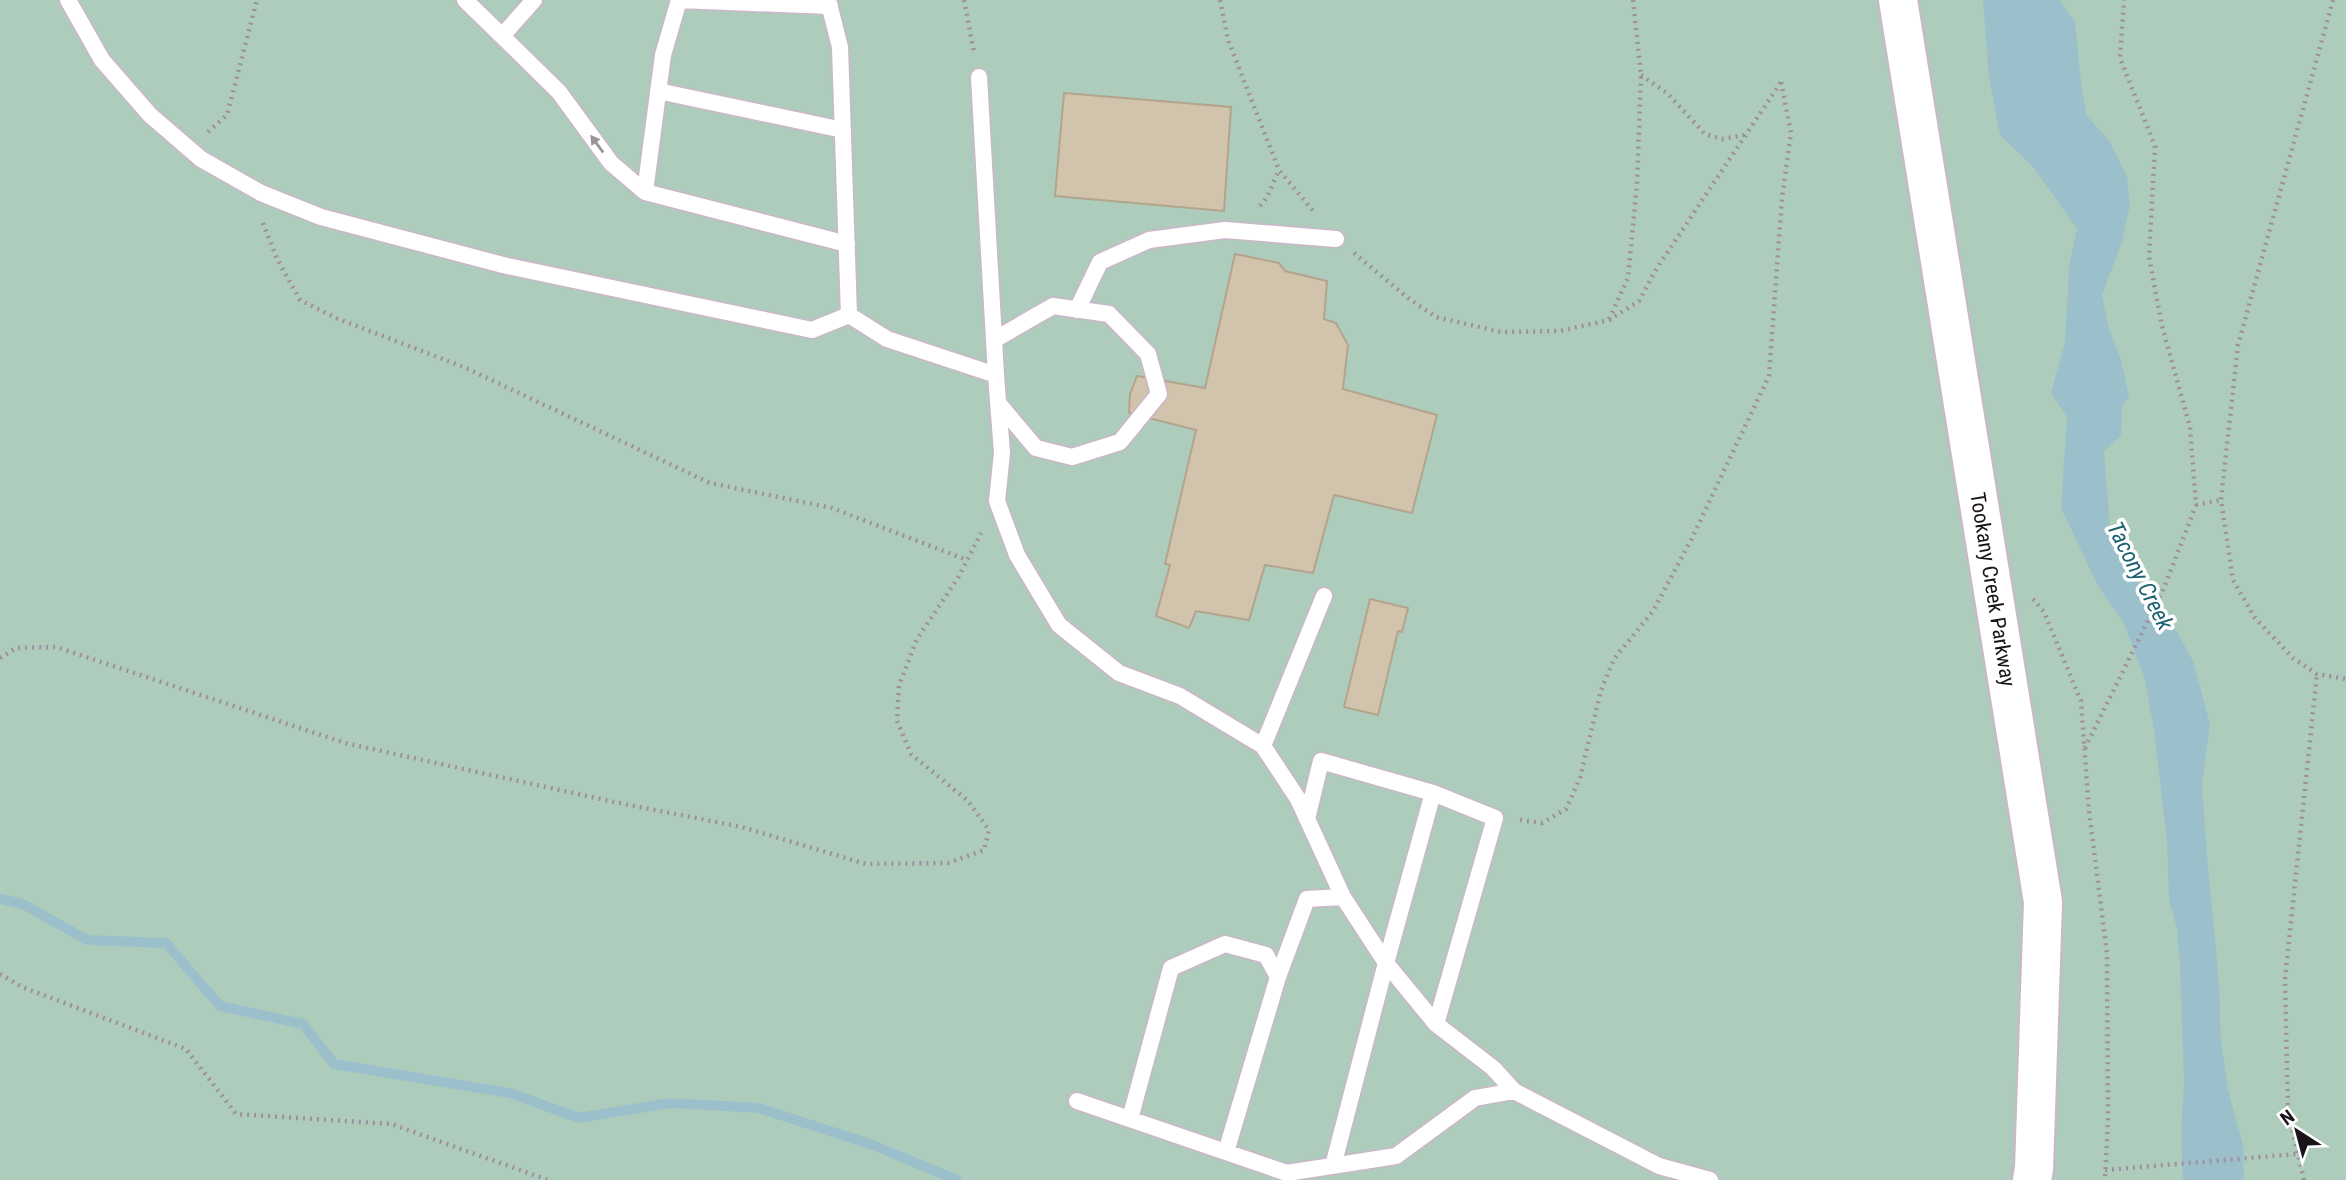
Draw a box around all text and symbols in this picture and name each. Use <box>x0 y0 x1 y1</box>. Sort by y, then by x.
one-way arrow <box>590 135 604 153</box>
street label: Tookany Creek Parkway <box>1965 491 2020 688</box>
water label: Tacony Creek <box>2101 517 2179 636</box>
north arrow <box>2262 1096 2332 1166</box>
text: N <box>2276 1105 2299 1130</box>

